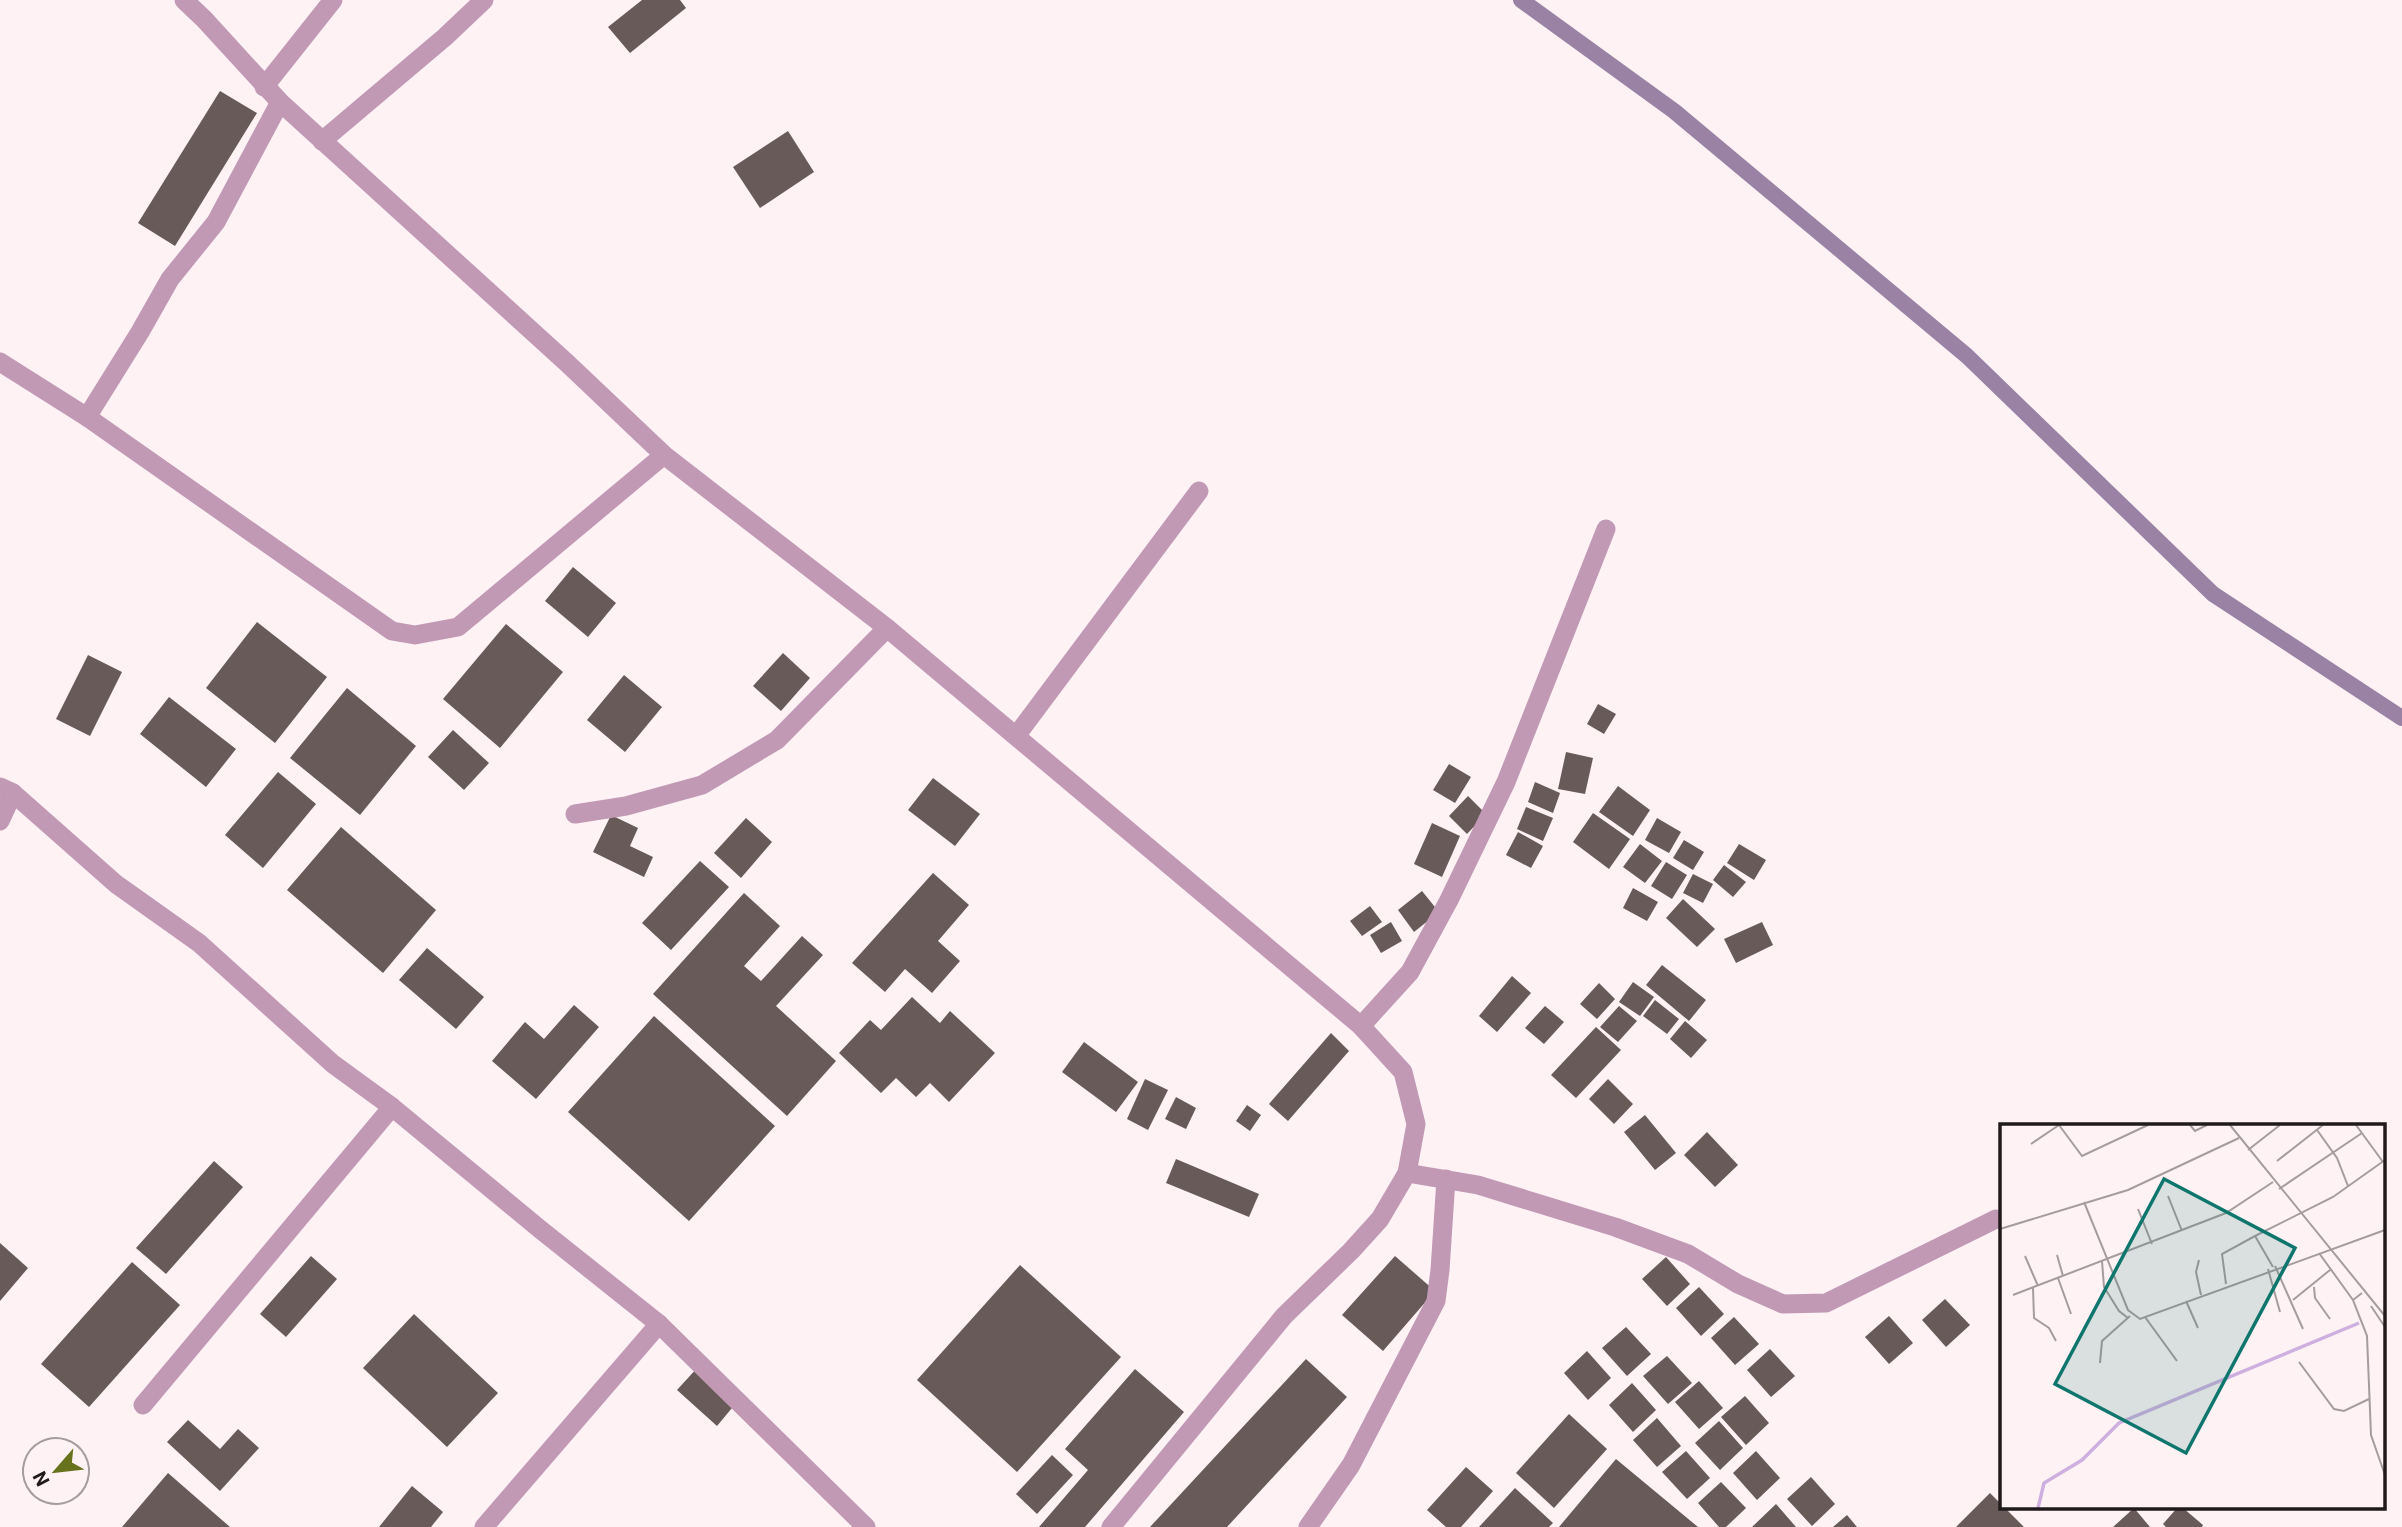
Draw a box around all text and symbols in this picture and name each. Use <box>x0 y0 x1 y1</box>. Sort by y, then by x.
inset map <box>2000 1124 2384 1510</box>
north arrow <box>21 1436 91 1506</box>
text: N <box>28 1467 55 1490</box>

